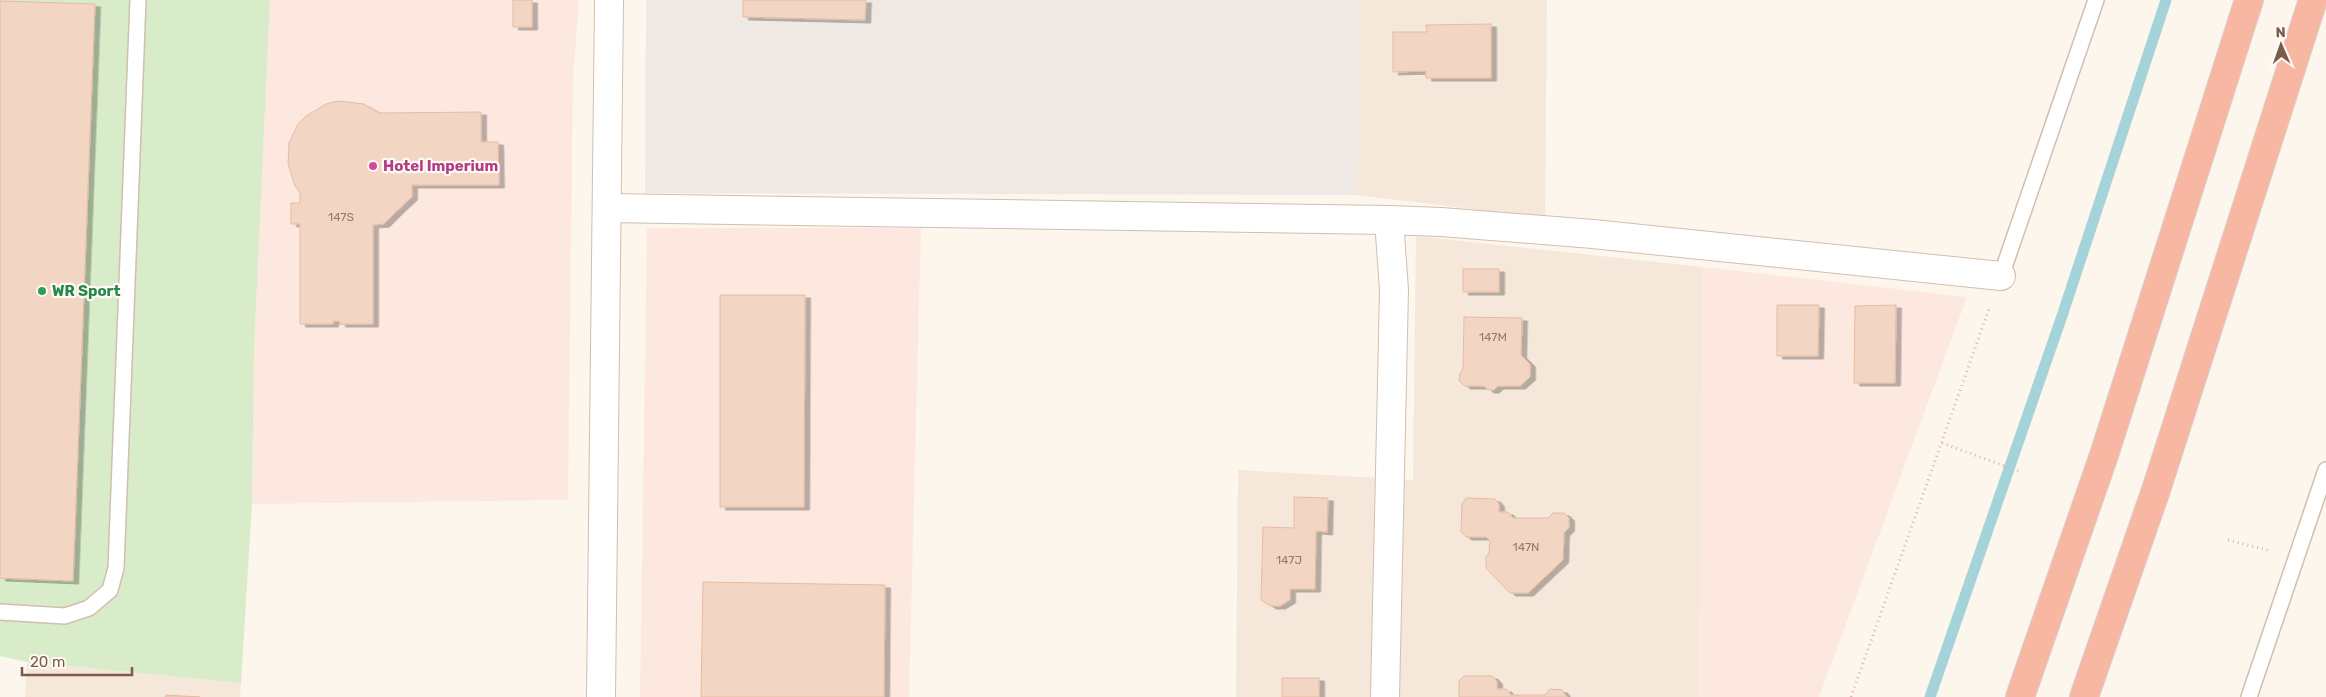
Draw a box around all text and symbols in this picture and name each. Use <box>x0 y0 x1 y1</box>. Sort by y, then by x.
north arrow <box>2256 20 2306 70</box>
text: N <box>2275 24 2286 41</box>
place label: Hotel Imperium <box>383 157 498 175</box>
marker: Hotel Imperium <box>367 160 379 172</box>
house number: 147S <box>328 210 354 224</box>
place label: WR Sport <box>52 282 120 300</box>
marker: WR Sport <box>36 285 48 297</box>
house number: 147M <box>1479 330 1507 344</box>
house number: 147N <box>1513 540 1539 554</box>
house number: 147J <box>1276 553 1302 567</box>
scale bar <box>22 644 132 676</box>
text: 20 m <box>30 653 65 671</box>

